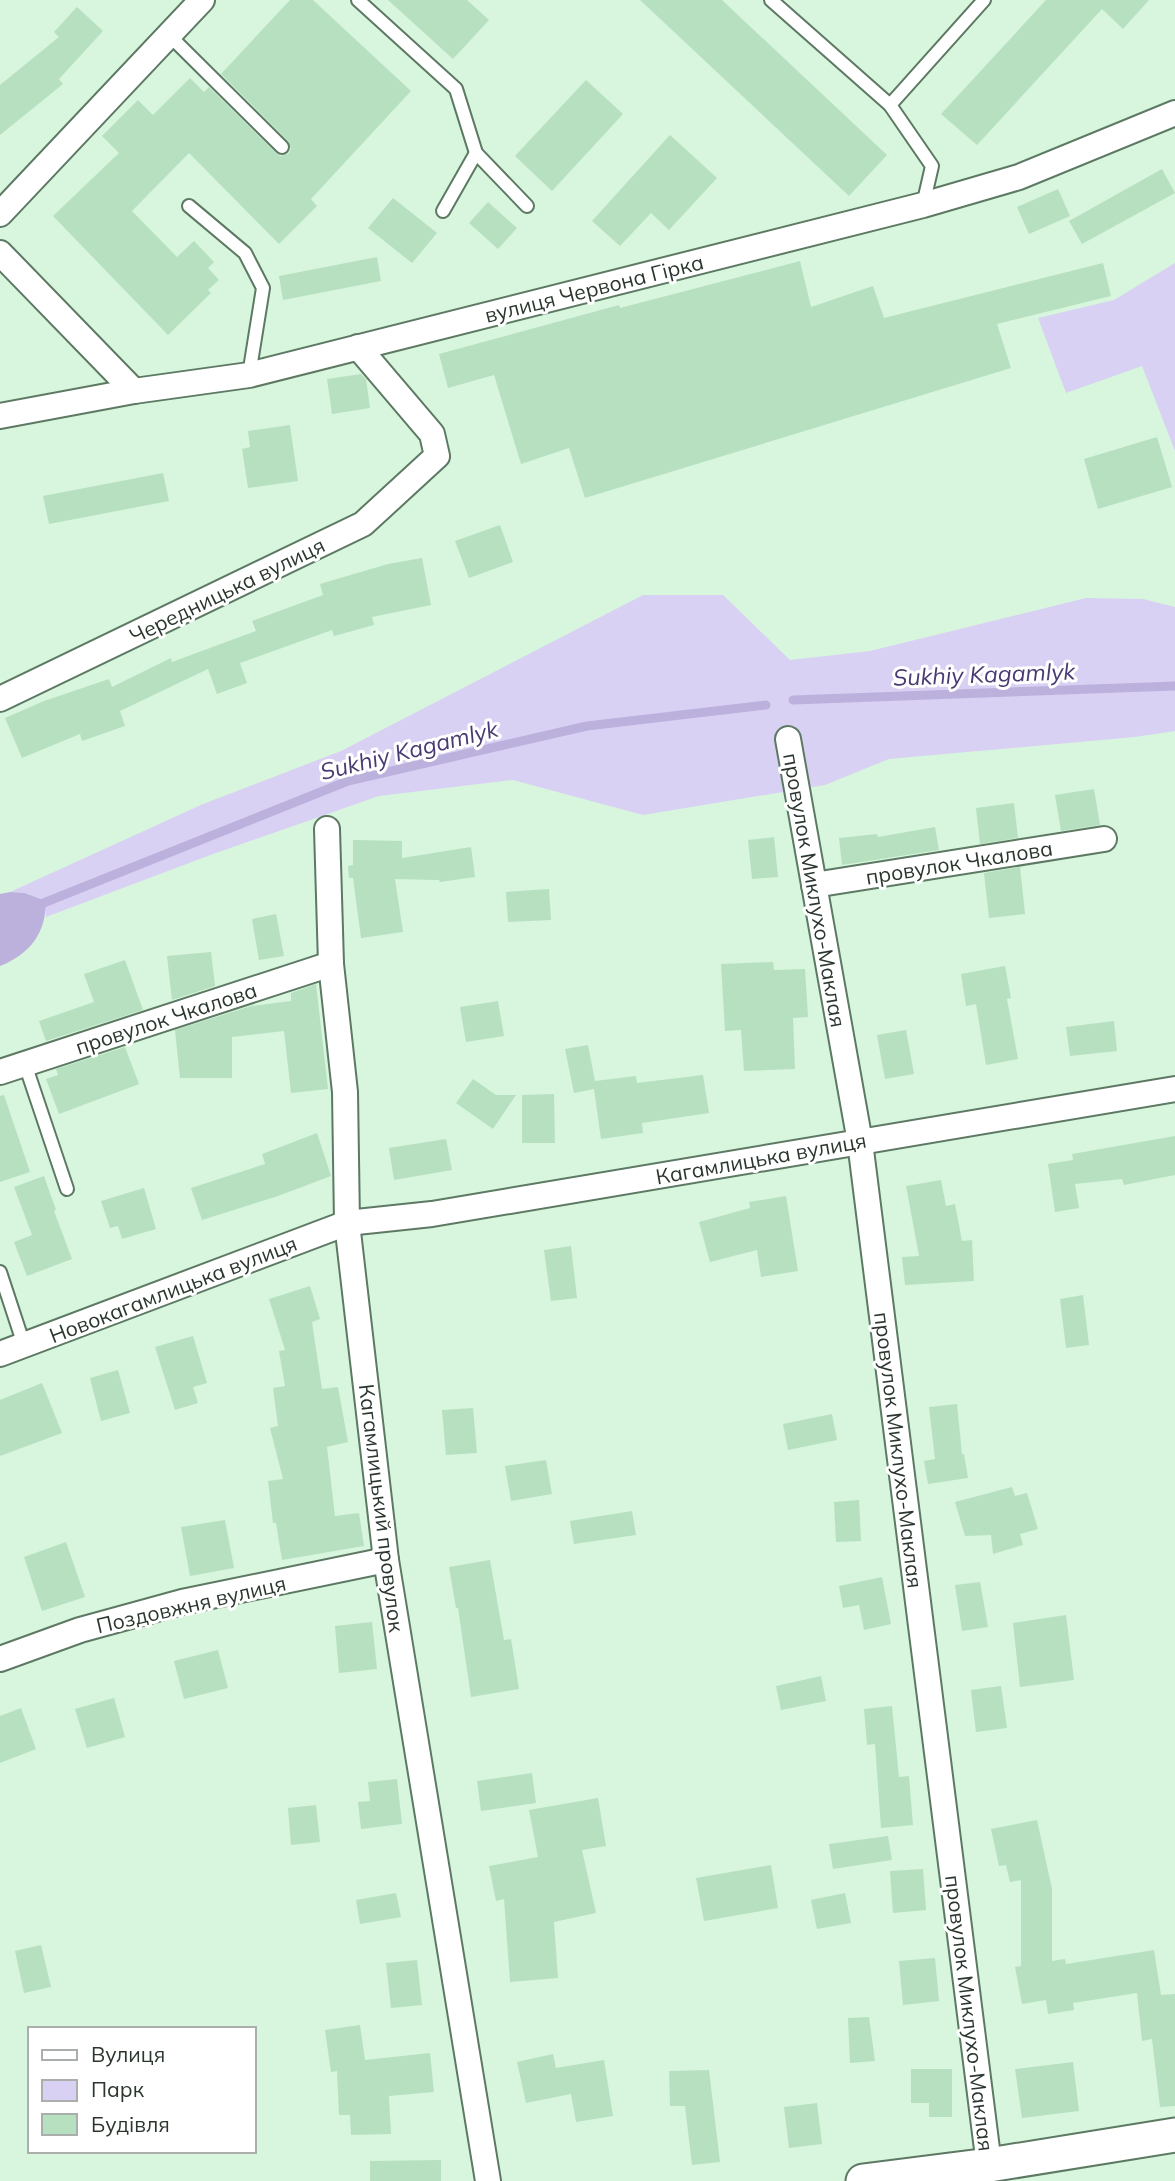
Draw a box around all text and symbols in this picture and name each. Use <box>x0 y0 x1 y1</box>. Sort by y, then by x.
street label: вулиця Червона Гірка <box>482 248 706 328</box>
street label: Чередницька вулиця <box>125 531 329 649</box>
water label: Sukhiy Kagamlyk <box>892 656 1077 692</box>
water label: Sukhiy Kagamlyk <box>317 714 502 786</box>
street label: провулок Миклухо-Маклая <box>778 751 852 1029</box>
street label: провулок Чкалова <box>864 834 1054 890</box>
street label: провулок Чкалова <box>72 976 260 1060</box>
street label: Кагамлицька вулиця <box>654 1127 868 1189</box>
street label: Новокагамлицька вулиця <box>46 1230 300 1348</box>
street label: провулок Миклухо-Маклая <box>869 1310 929 1590</box>
street label: Кагамлицький провулок <box>354 1383 410 1634</box>
street label: Поздовжня вулиця <box>94 1570 288 1638</box>
street label: провулок Миклухо-Маклая <box>940 1873 1000 2153</box>
legend <box>28 2027 256 2153</box>
text: Вулиця <box>91 2041 165 2067</box>
text: Парк <box>91 2076 145 2102</box>
text: Будівля <box>91 2111 170 2137</box>

